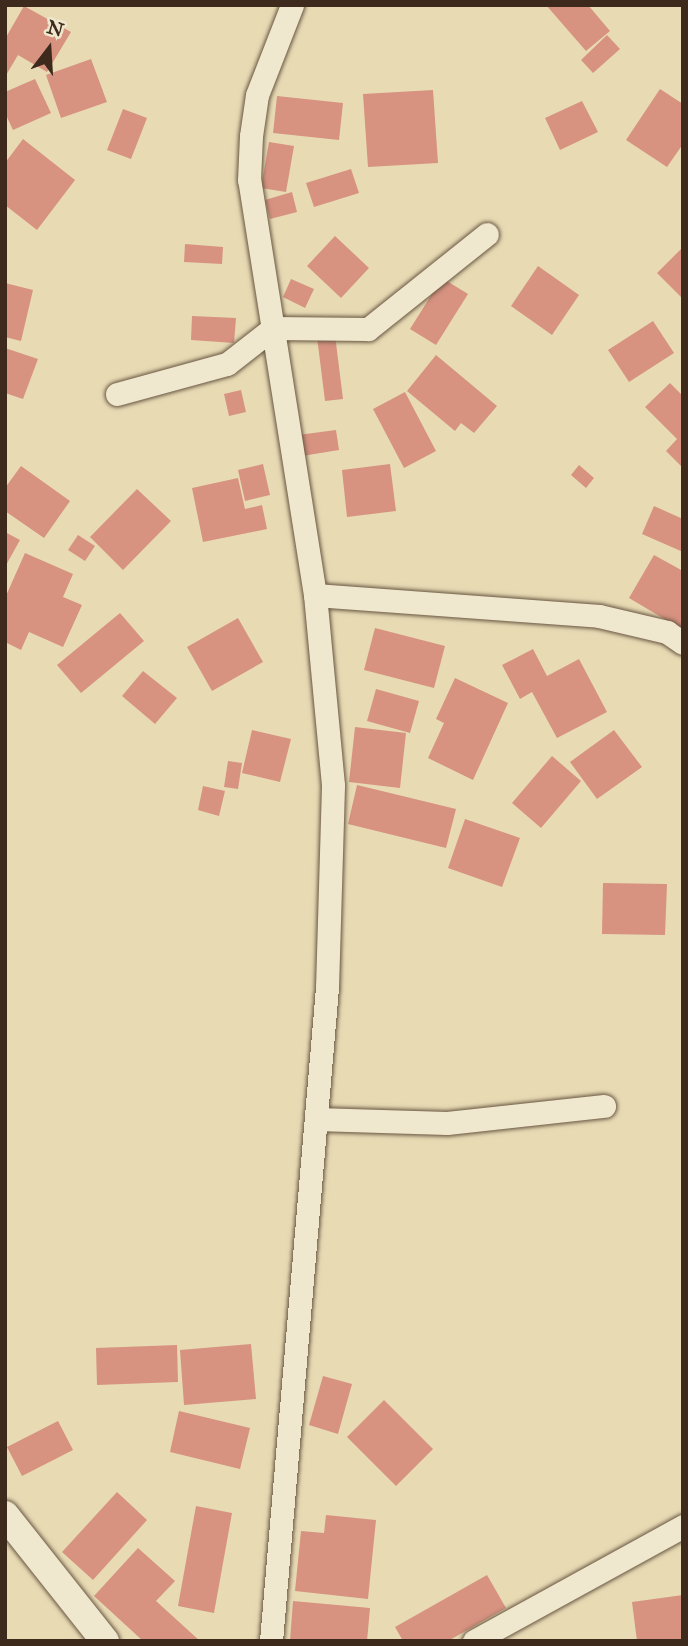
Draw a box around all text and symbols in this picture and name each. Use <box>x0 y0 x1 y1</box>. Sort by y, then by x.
north arrow <box>14 14 84 84</box>
text: N <box>44 15 66 42</box>

